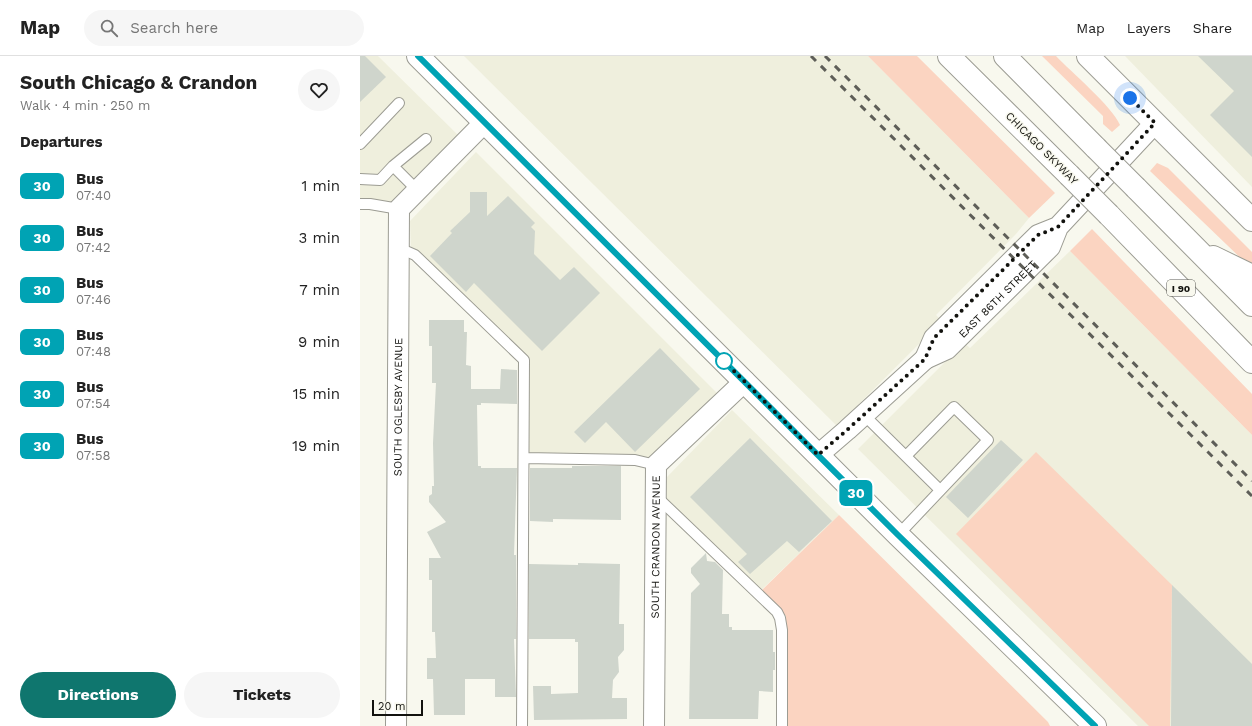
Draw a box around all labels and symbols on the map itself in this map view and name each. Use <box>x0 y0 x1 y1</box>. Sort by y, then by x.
your location <box>1120 88 1140 108</box>
street label: CHICAGO SKYWAY <box>1003 109 1081 188</box>
street label: EAST 86TH STREET <box>956 258 1040 341</box>
road number: I 90 <box>1167 280 1195 296</box>
street label: SOUTH OGLESBY AVENUE <box>391 338 405 476</box>
unlabelled marker <box>715 352 733 370</box>
street label: SOUTH CRANDON AVENUE <box>649 475 663 619</box>
line badge: 30 <box>838 480 874 506</box>
scale bar <box>372 698 423 717</box>

